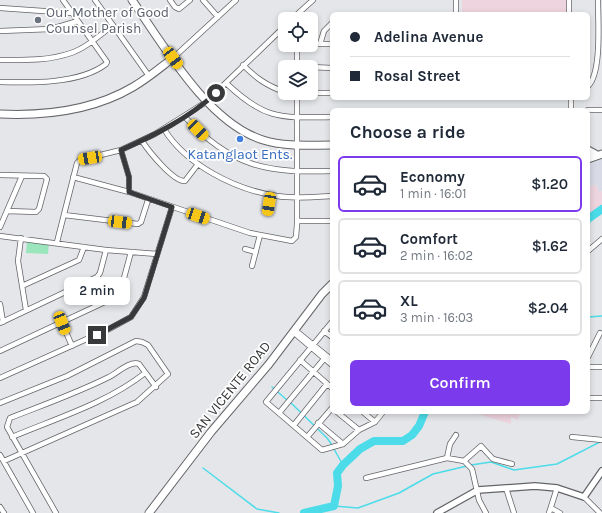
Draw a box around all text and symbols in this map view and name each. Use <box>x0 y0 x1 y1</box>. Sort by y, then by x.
place label: Our Mother of Good Counsel Parish <box>46 4 169 37</box>
map controls <box>278 12 318 100</box>
button: locate <box>278 12 318 52</box>
marker: Our Mother of Good Counsel Parish <box>33 15 43 25</box>
text: Adelina Avenue <box>374 28 483 46</box>
car <box>161 45 185 71</box>
button: layers <box>278 60 318 100</box>
text: Rosal Street <box>374 67 460 85</box>
route start <box>207 84 225 102</box>
car <box>185 117 211 143</box>
text: Choose a ride <box>350 121 465 143</box>
marker: Katanglaot Ents. <box>235 134 245 144</box>
place label: Katanglaot Ents. <box>188 146 293 163</box>
car <box>77 150 103 166</box>
icon: car <box>352 166 388 202</box>
text: Economy <box>400 168 465 186</box>
text: $1.20 <box>531 175 568 193</box>
text: 1 min · 16:01 <box>400 186 467 201</box>
car <box>261 191 277 217</box>
car <box>185 206 211 226</box>
car <box>107 215 133 229</box>
icon: car <box>352 228 388 264</box>
text: Comfort <box>400 230 458 248</box>
text: $1.62 <box>532 237 568 255</box>
text: 2 min · 16:02 <box>400 248 473 263</box>
callout: 2 min <box>64 277 130 305</box>
text: 2 min <box>79 283 115 298</box>
icon: car <box>352 290 388 326</box>
text: XL <box>400 292 418 310</box>
text: $2.04 <box>528 299 568 317</box>
car <box>52 310 72 336</box>
text: 3 min · 16:03 <box>400 310 473 325</box>
route end <box>88 326 106 344</box>
street label: SAN VICENTE ROAD <box>186 338 274 442</box>
button: Confirm <box>350 360 570 406</box>

